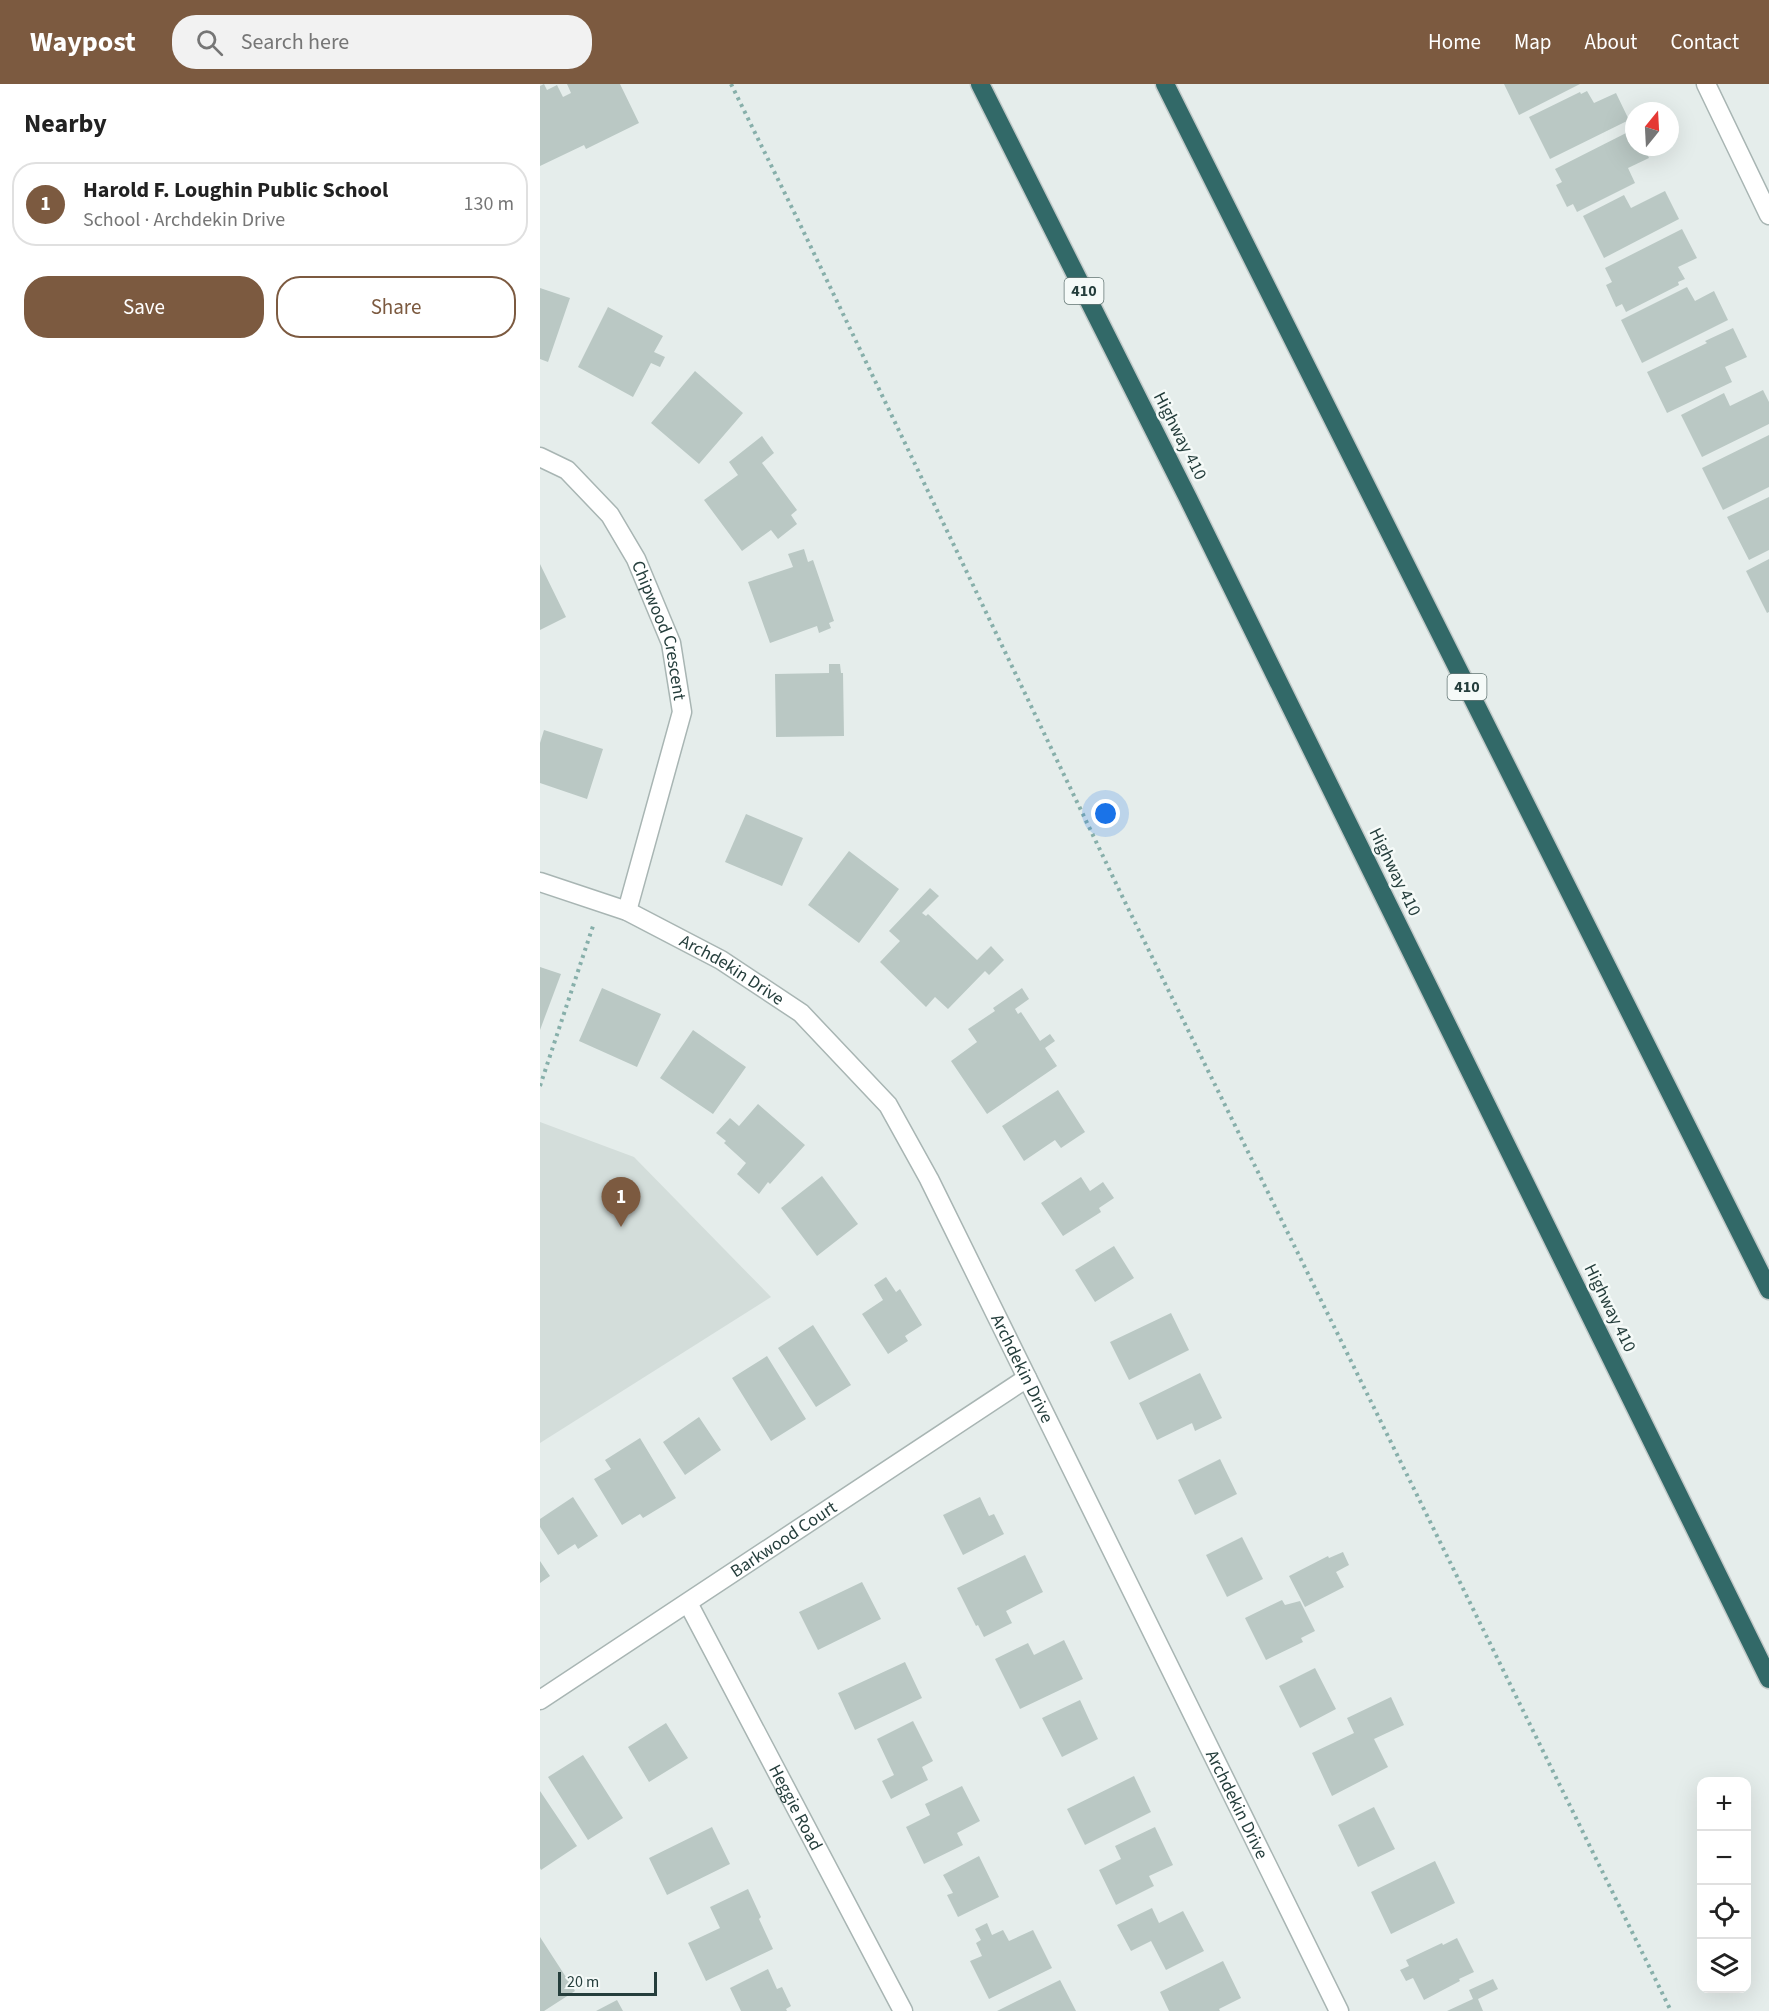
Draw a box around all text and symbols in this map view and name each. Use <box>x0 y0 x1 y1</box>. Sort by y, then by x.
search box <box>172 15 592 69</box>
text: Waypost <box>30 22 136 62</box>
icon: search <box>193 26 226 59</box>
text: Search here <box>241 26 349 58</box>
text: Home <box>1428 27 1481 57</box>
text: Map <box>1514 27 1552 57</box>
text: About <box>1585 27 1637 57</box>
text: Contact <box>1670 27 1739 57</box>
north arrow <box>1625 102 1679 156</box>
text: Nearby <box>24 105 107 142</box>
text: Harold F. Loughin Public School <box>83 174 388 206</box>
text: 1 <box>40 190 51 218</box>
text: 130 m <box>464 190 514 218</box>
text: School · Archdekin Drive <box>83 206 285 234</box>
button: Save <box>24 276 264 338</box>
button: Share <box>276 276 516 338</box>
road number: 410 <box>1064 278 1104 304</box>
street label: Highway 410 <box>1147 388 1213 484</box>
street label: Chipwood Crescent <box>625 557 692 702</box>
road number: 410 <box>1448 674 1486 700</box>
your location <box>1091 799 1120 828</box>
street label: Highway 410 <box>1363 824 1427 921</box>
street label: Archdekin Drive <box>675 928 789 1011</box>
pin: 1 <box>602 1178 640 1227</box>
street label: Highway 410 <box>1578 1260 1642 1357</box>
street label: Archdekin Drive <box>985 1310 1060 1427</box>
street label: Barkwood Court <box>725 1495 842 1583</box>
street label: Archdekin Drive <box>1200 1746 1275 1863</box>
street label: Heggie Road <box>763 1760 829 1855</box>
map controls <box>1697 1777 1751 1993</box>
button: + <box>1697 1777 1751 1831</box>
button: − <box>1697 1831 1751 1885</box>
button: locate <box>1697 1885 1751 1939</box>
button: layers <box>1697 1939 1751 1993</box>
scale bar <box>558 1969 657 1996</box>
text: 20 m <box>567 1971 599 1993</box>

